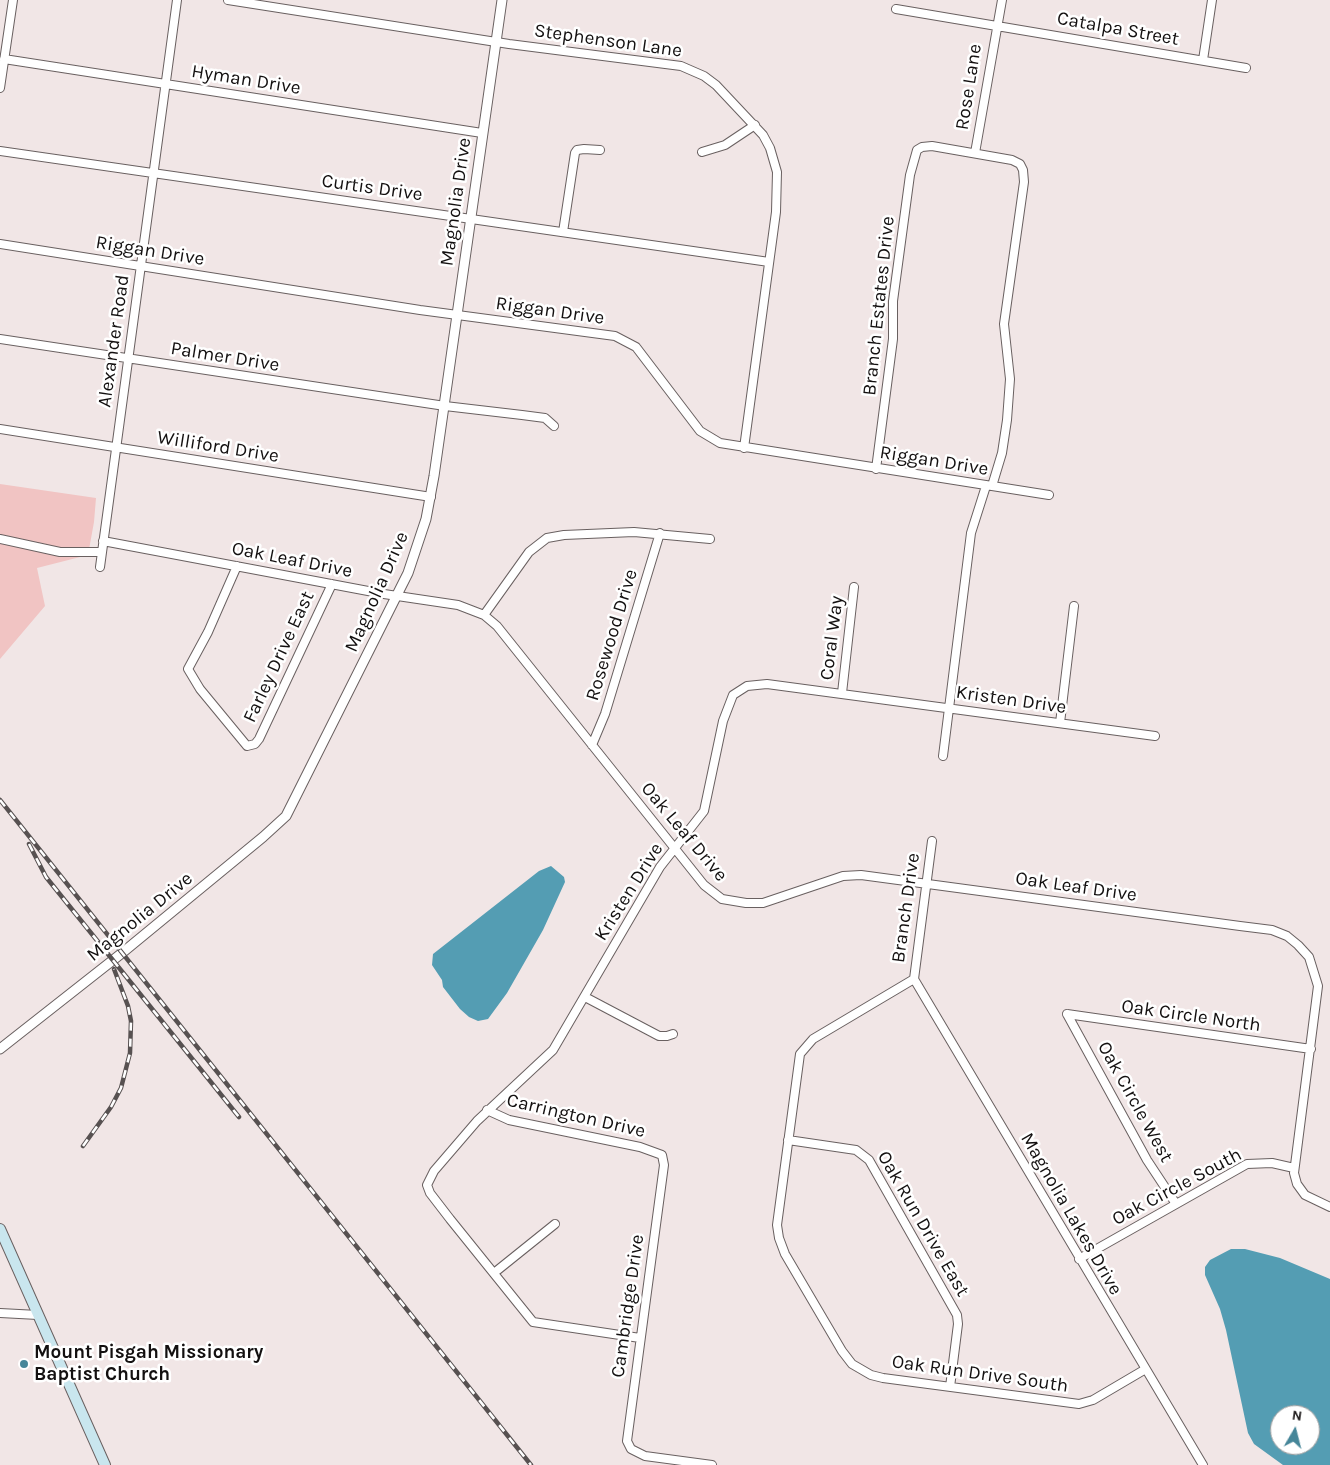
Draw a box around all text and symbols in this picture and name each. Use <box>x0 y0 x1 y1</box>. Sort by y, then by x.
street label: Catalpa Street <box>1055 7 1181 51</box>
street label: Stephenson Lane <box>533 19 683 63</box>
street label: Rose Lane <box>951 42 987 132</box>
street label: Hyman Drive <box>190 60 302 100</box>
street label: Magnolia Drive <box>436 136 476 268</box>
street label: Curtis Drive <box>320 170 424 206</box>
street label: Branch Estates Drive <box>858 215 900 397</box>
street label: Riggan Drive <box>94 231 206 271</box>
street label: Alexander Road <box>93 273 135 409</box>
street label: Riggan Drive <box>494 292 606 330</box>
street label: Palmer Drive <box>169 337 281 377</box>
street label: Williford Drive <box>156 426 280 468</box>
street label: Riggan Drive <box>878 441 990 481</box>
street label: Magnolia Drive <box>340 528 414 656</box>
street label: Oak Leaf Drive <box>230 537 354 583</box>
street label: Rosewood Drive <box>581 566 643 704</box>
street label: Farley Drive East <box>239 588 319 726</box>
street label: Coral Way <box>816 594 848 682</box>
street label: Kristen Drive <box>954 681 1068 719</box>
street label: Oak Leaf Drive <box>636 778 732 886</box>
street label: Kristen Drive <box>590 839 668 945</box>
street label: Branch Drive <box>887 852 925 964</box>
street label: Magnolia Drive <box>83 867 197 967</box>
street label: Oak Leaf Drive <box>1014 867 1138 907</box>
street label: Oak Circle North <box>1120 995 1262 1037</box>
street label: Oak Circle West <box>1092 1038 1178 1166</box>
street label: Carrington Drive <box>504 1089 648 1143</box>
street label: Magnolia Lakes Drive <box>1015 1129 1127 1299</box>
street label: Oak Circle South <box>1108 1143 1246 1231</box>
street label: Oak Run Drive East <box>872 1147 974 1301</box>
street label: Cambridge Drive <box>607 1233 649 1379</box>
place label: Mount Pisgah Missionary Baptist Church <box>34 1342 263 1386</box>
street label: Oak Run Drive South <box>890 1350 1070 1398</box>
marker: Mount Pisgah Missionary Baptist Church <box>18 1358 30 1370</box>
north arrow <box>1270 1405 1320 1455</box>
text: N <box>1291 1407 1303 1425</box>

